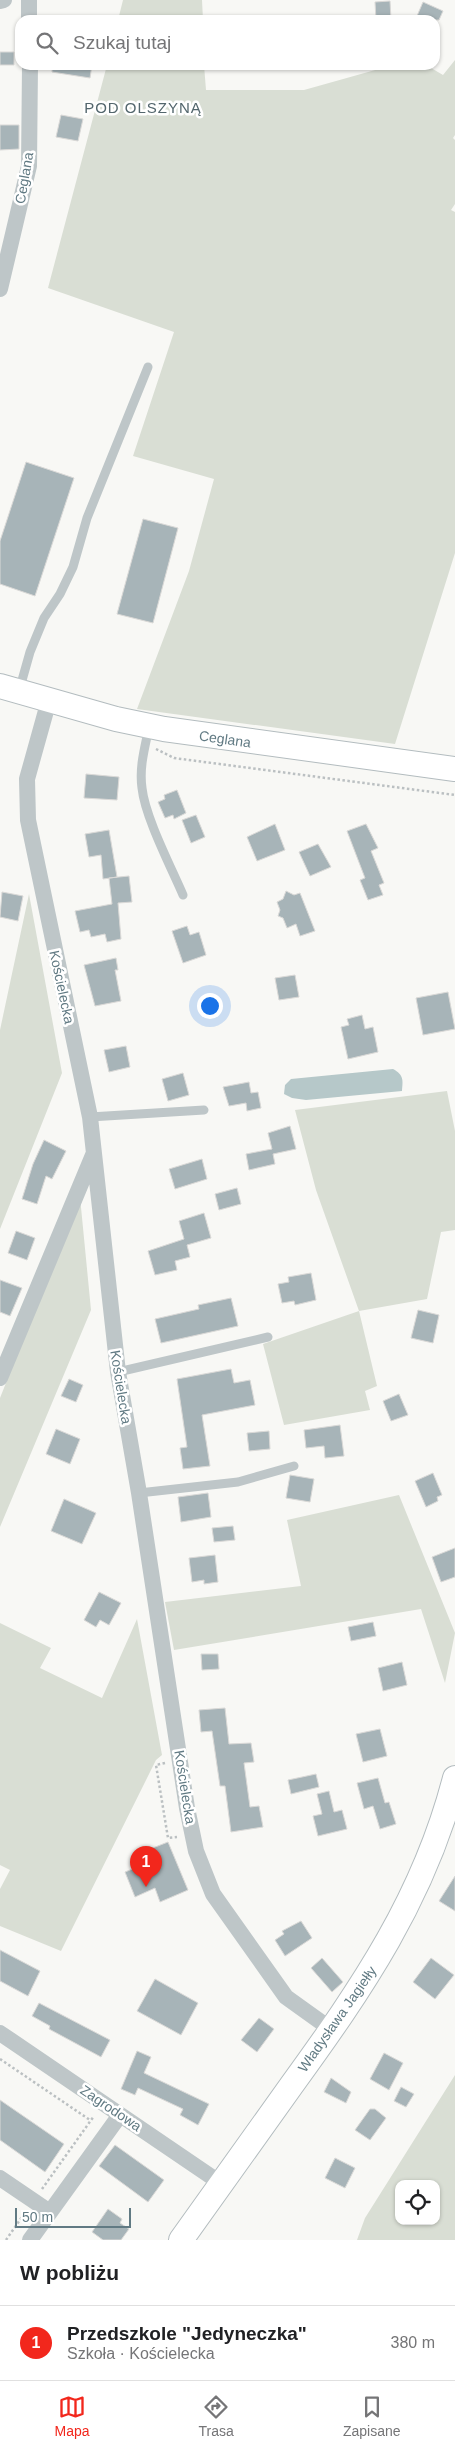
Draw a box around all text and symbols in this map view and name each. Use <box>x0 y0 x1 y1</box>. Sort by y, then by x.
search box <box>15 15 440 70</box>
icon: search <box>33 29 61 57</box>
text: Szukaj tutaj <box>73 32 171 53</box>
district label: POD OLSZYNĄ <box>84 99 202 116</box>
street label: Ceglana <box>12 151 36 205</box>
street label: Ceglana <box>198 727 252 751</box>
street label: Kościelecka <box>46 949 78 1025</box>
your location <box>197 993 223 1019</box>
street label: Kościelecka <box>107 1349 135 1425</box>
street label: Kościelecka <box>171 1749 199 1825</box>
pin: 1 <box>130 1846 162 1887</box>
street label: Władysława Jagiełły <box>295 1963 379 2075</box>
street label: Zagrodowa <box>77 2082 145 2134</box>
map controls <box>395 2180 440 2225</box>
button: locate <box>395 2180 440 2225</box>
scale bar <box>15 2205 131 2228</box>
text: 50 m <box>22 2209 53 2225</box>
text: W pobliżu <box>20 2261 119 2284</box>
text: Przedszkole "Jedyneczka" <box>67 2323 307 2344</box>
text: 1 <box>32 2334 40 2351</box>
text: 380 m <box>391 2334 435 2351</box>
text: Szkoła · Kościelecka <box>67 2345 215 2362</box>
tab: Mapa <box>55 2393 90 2439</box>
tab: Trasa <box>199 2393 234 2439</box>
tab: Zapisane <box>343 2393 400 2439</box>

